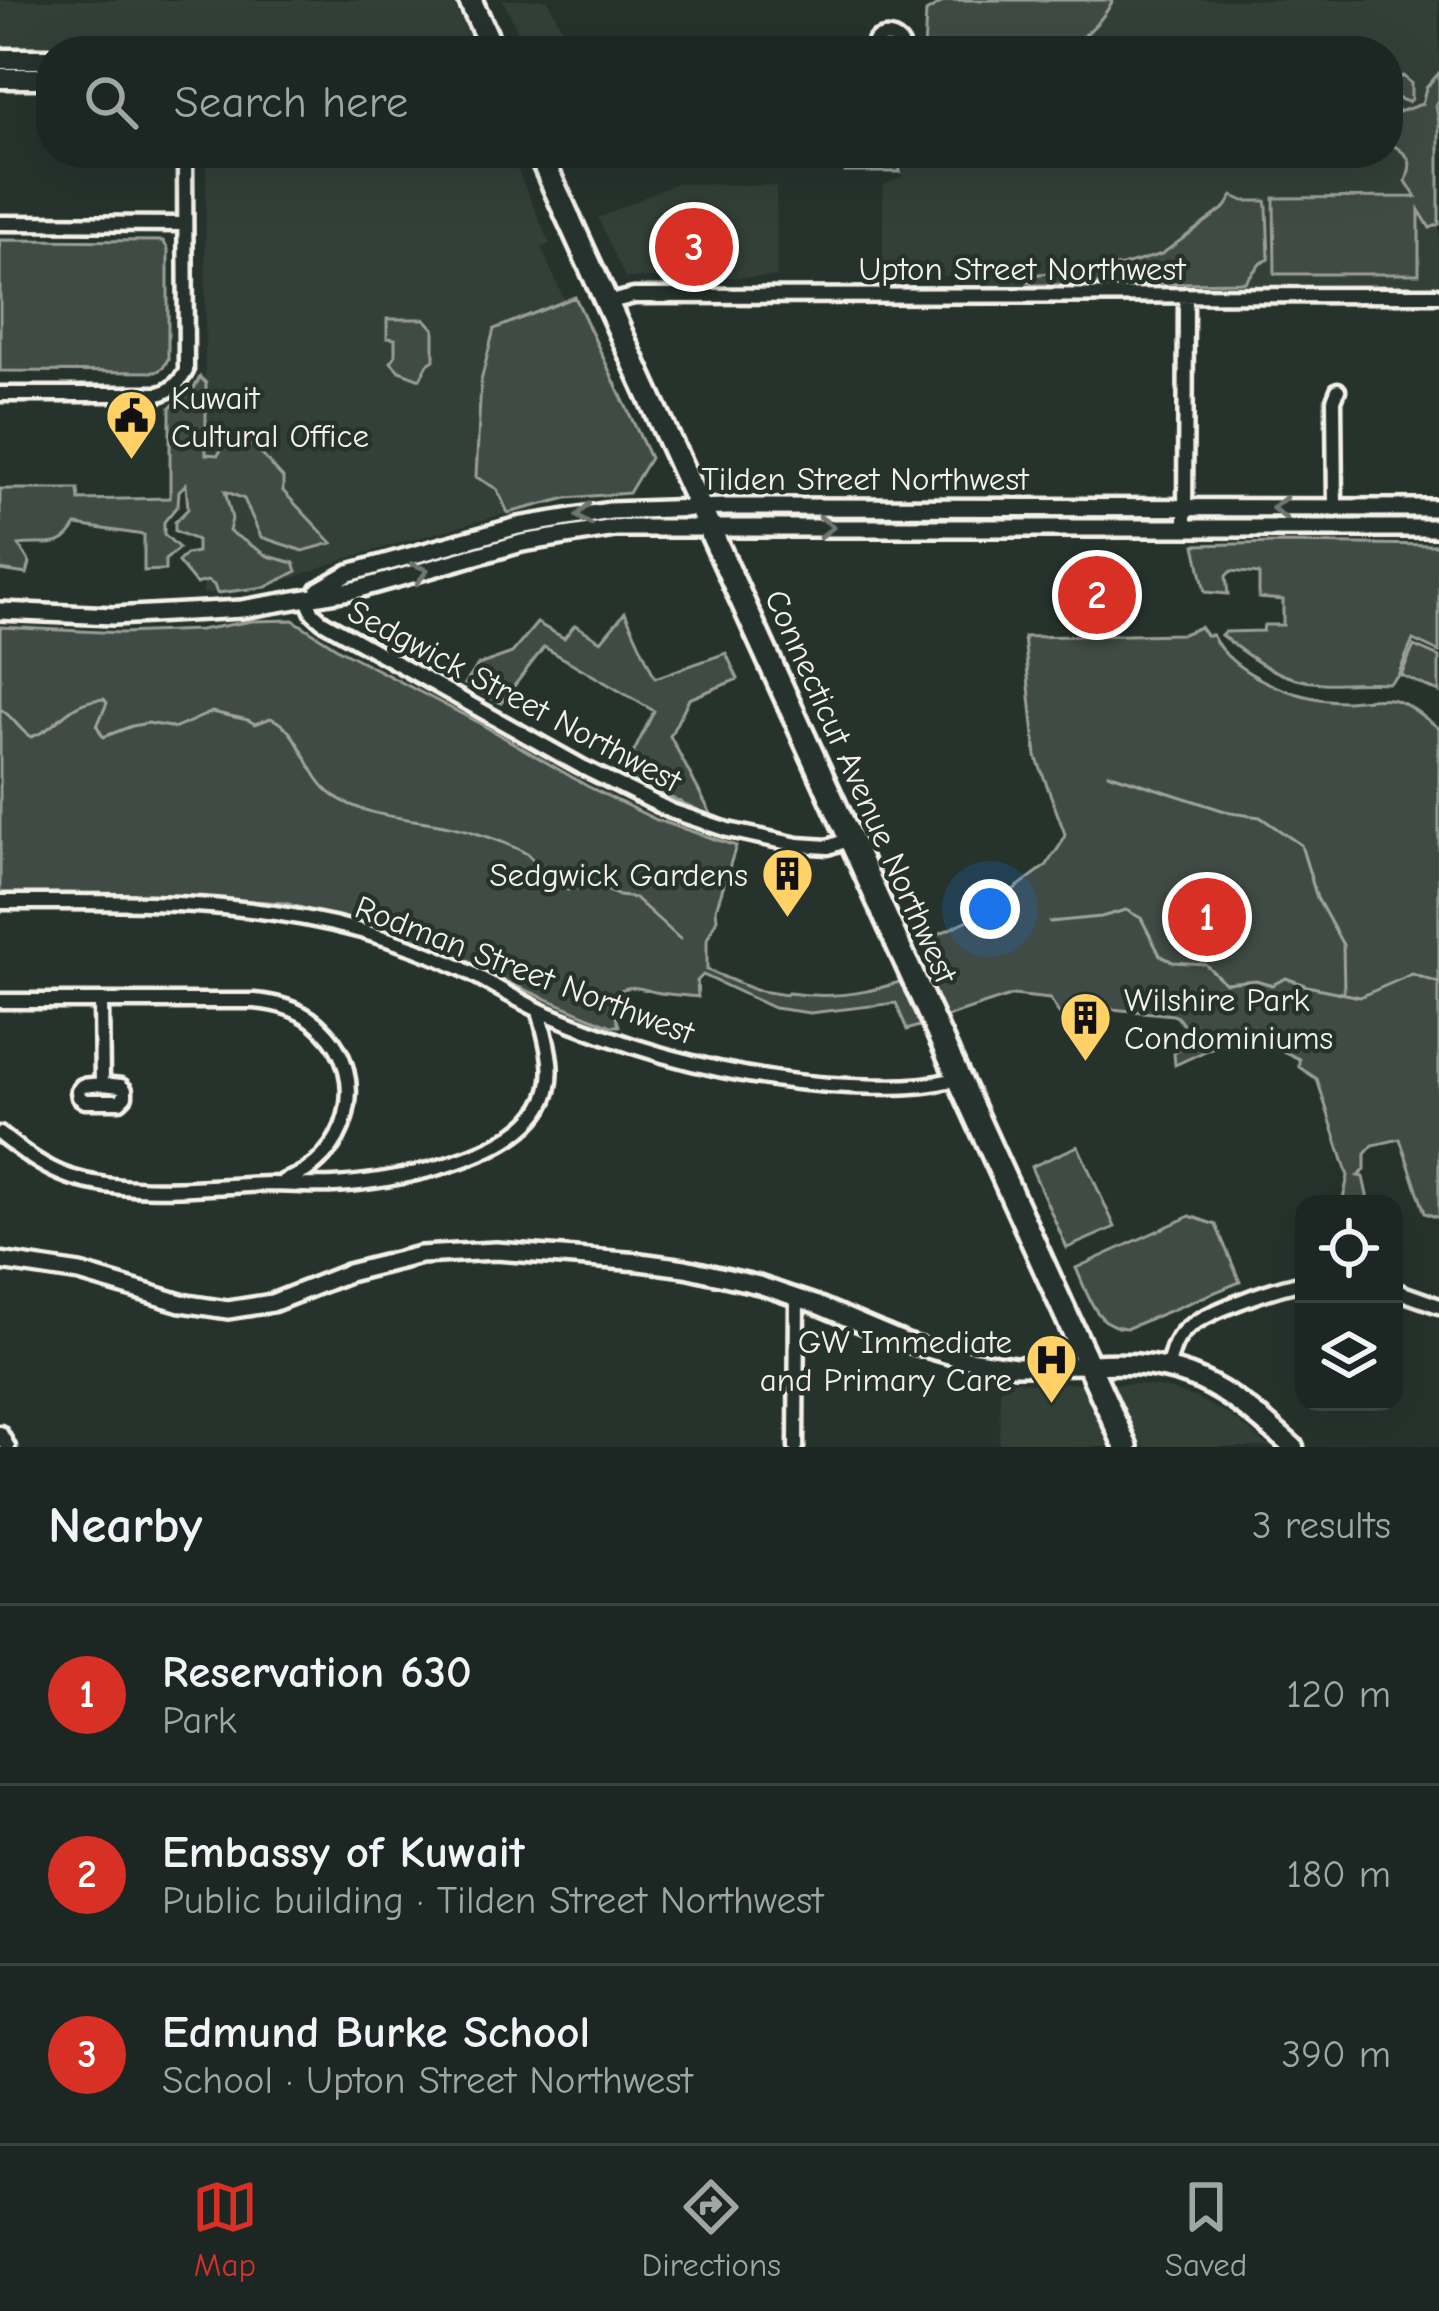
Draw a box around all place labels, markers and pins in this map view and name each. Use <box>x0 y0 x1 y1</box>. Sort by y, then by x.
pin: 3 <box>655 202 733 292</box>
place label: Kuwait Cultural Office <box>171 379 369 455</box>
public building icon: Kuwait Cultural Office <box>104 388 160 462</box>
pin: 2 <box>1058 550 1136 640</box>
building icon: Sedgwick Gardens <box>759 846 815 920</box>
place label: Sedgwick Gardens <box>489 856 748 894</box>
pin: 1 <box>1168 872 1246 962</box>
place label: Wilshire Park Condominiums <box>1124 981 1333 1057</box>
building icon: Wilshire Park Condominiums <box>1057 990 1113 1064</box>
place label: GW Immediate and Primary Care <box>760 1323 1012 1399</box>
hospital icon: GW Immediate and Primary Care <box>1023 1332 1079 1406</box>

